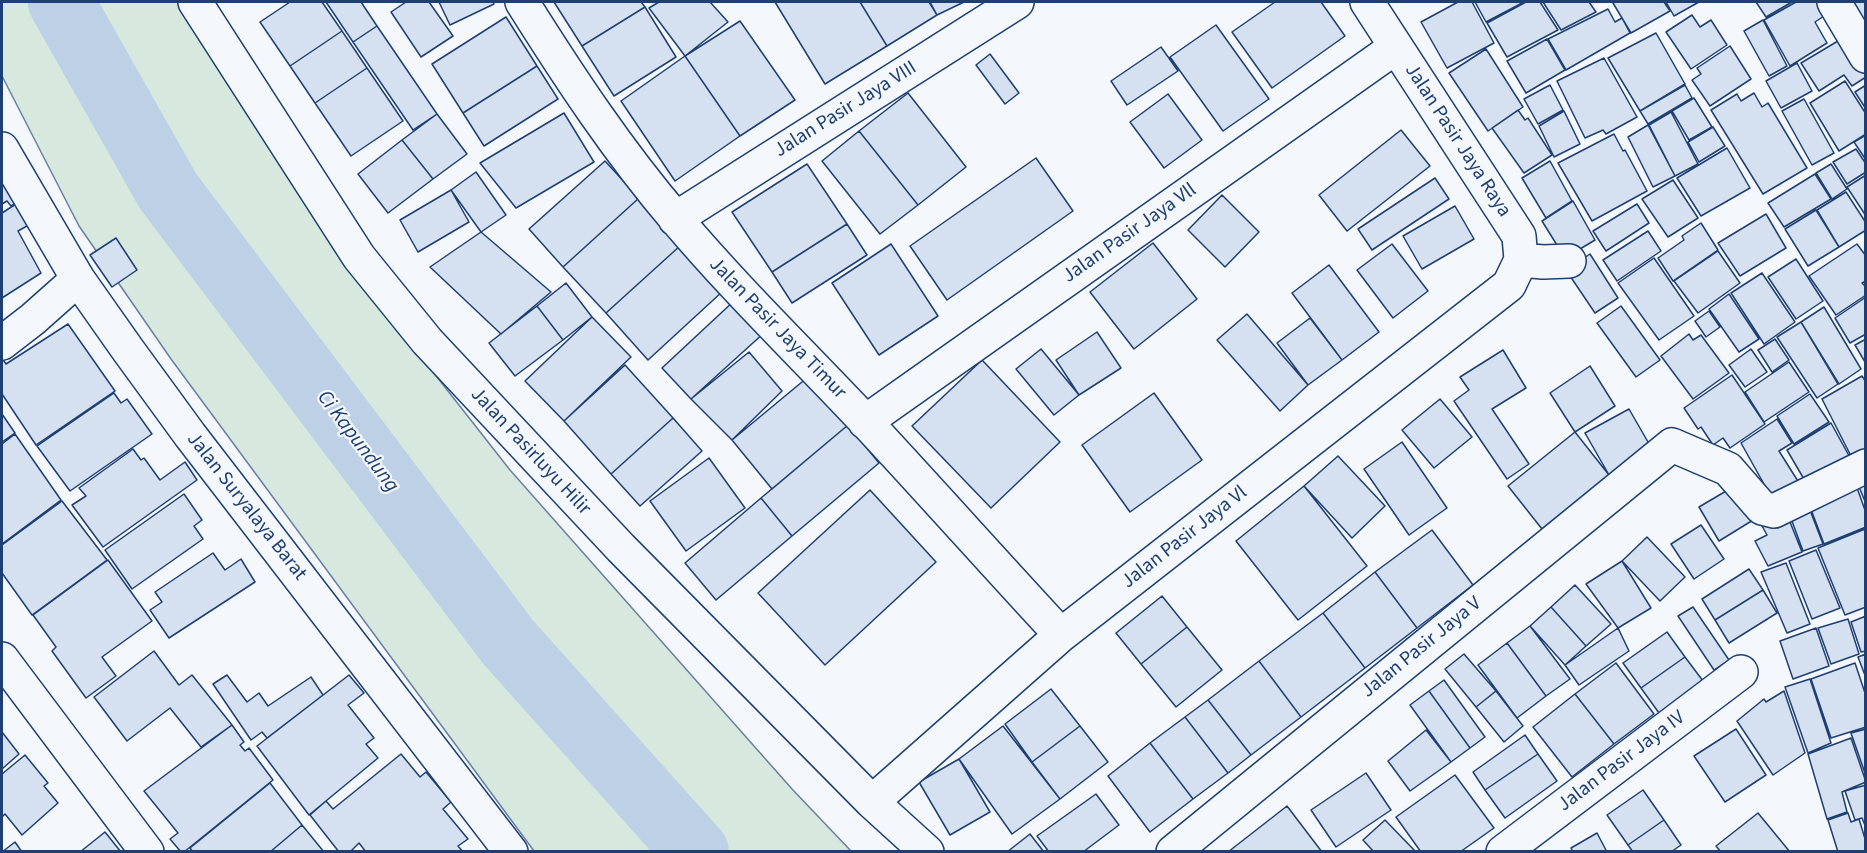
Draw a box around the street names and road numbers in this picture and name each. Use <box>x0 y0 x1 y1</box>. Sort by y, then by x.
street label: Jalan Pasir Jaya VIII <box>770 57 922 163</box>
street label: Jalan Pasir Jaya Raya <box>1399 60 1515 222</box>
street label: Jalan Pasir Jaya Vll <box>1059 179 1201 289</box>
street label: Jalan Pasir Jaya Timur <box>703 253 851 405</box>
street label: Jalan Pasirluyu Hilir <box>465 383 595 521</box>
street label: Jalan Suryalaya Barat <box>181 428 311 586</box>
street label: Jalan Pasir Jaya Vl <box>1117 482 1253 594</box>
street label: Jalan Pasir Jaya V <box>1357 592 1487 704</box>
street label: Jalan Pasir Jaya IV <box>1554 706 1690 818</box>

